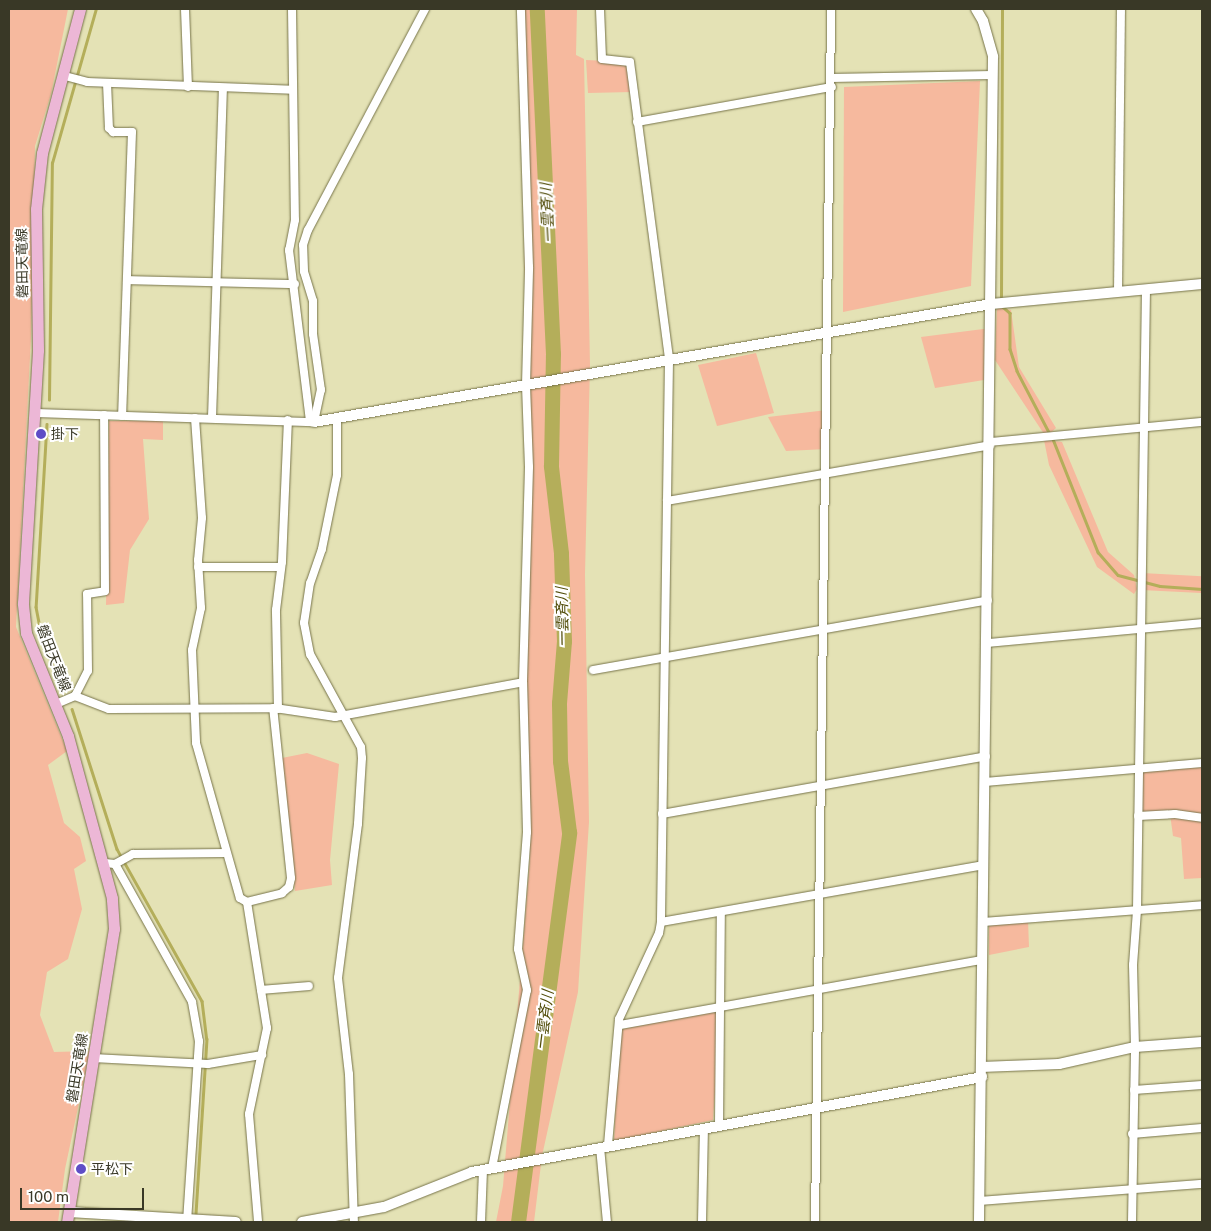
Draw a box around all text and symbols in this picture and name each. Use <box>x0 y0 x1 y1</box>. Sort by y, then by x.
water label: 一雲斉川 <box>536 183 558 243</box>
street label: 磐田天竜線 <box>13 228 31 298</box>
place label: 掛下 <box>51 426 79 442</box>
marker: 掛下 <box>35 428 47 440</box>
water label: 一雲斉川 <box>552 587 572 647</box>
street label: 磐田天竜線 <box>34 622 74 694</box>
water label: 一雲斉川 <box>531 989 557 1051</box>
street label: 磐田天竜線 <box>63 1032 91 1104</box>
place label: 平松下 <box>91 1161 133 1177</box>
marker: 平松下 <box>75 1163 87 1175</box>
scale bar <box>22 1178 146 1210</box>
text: 100 m <box>28 1188 69 1205</box>

